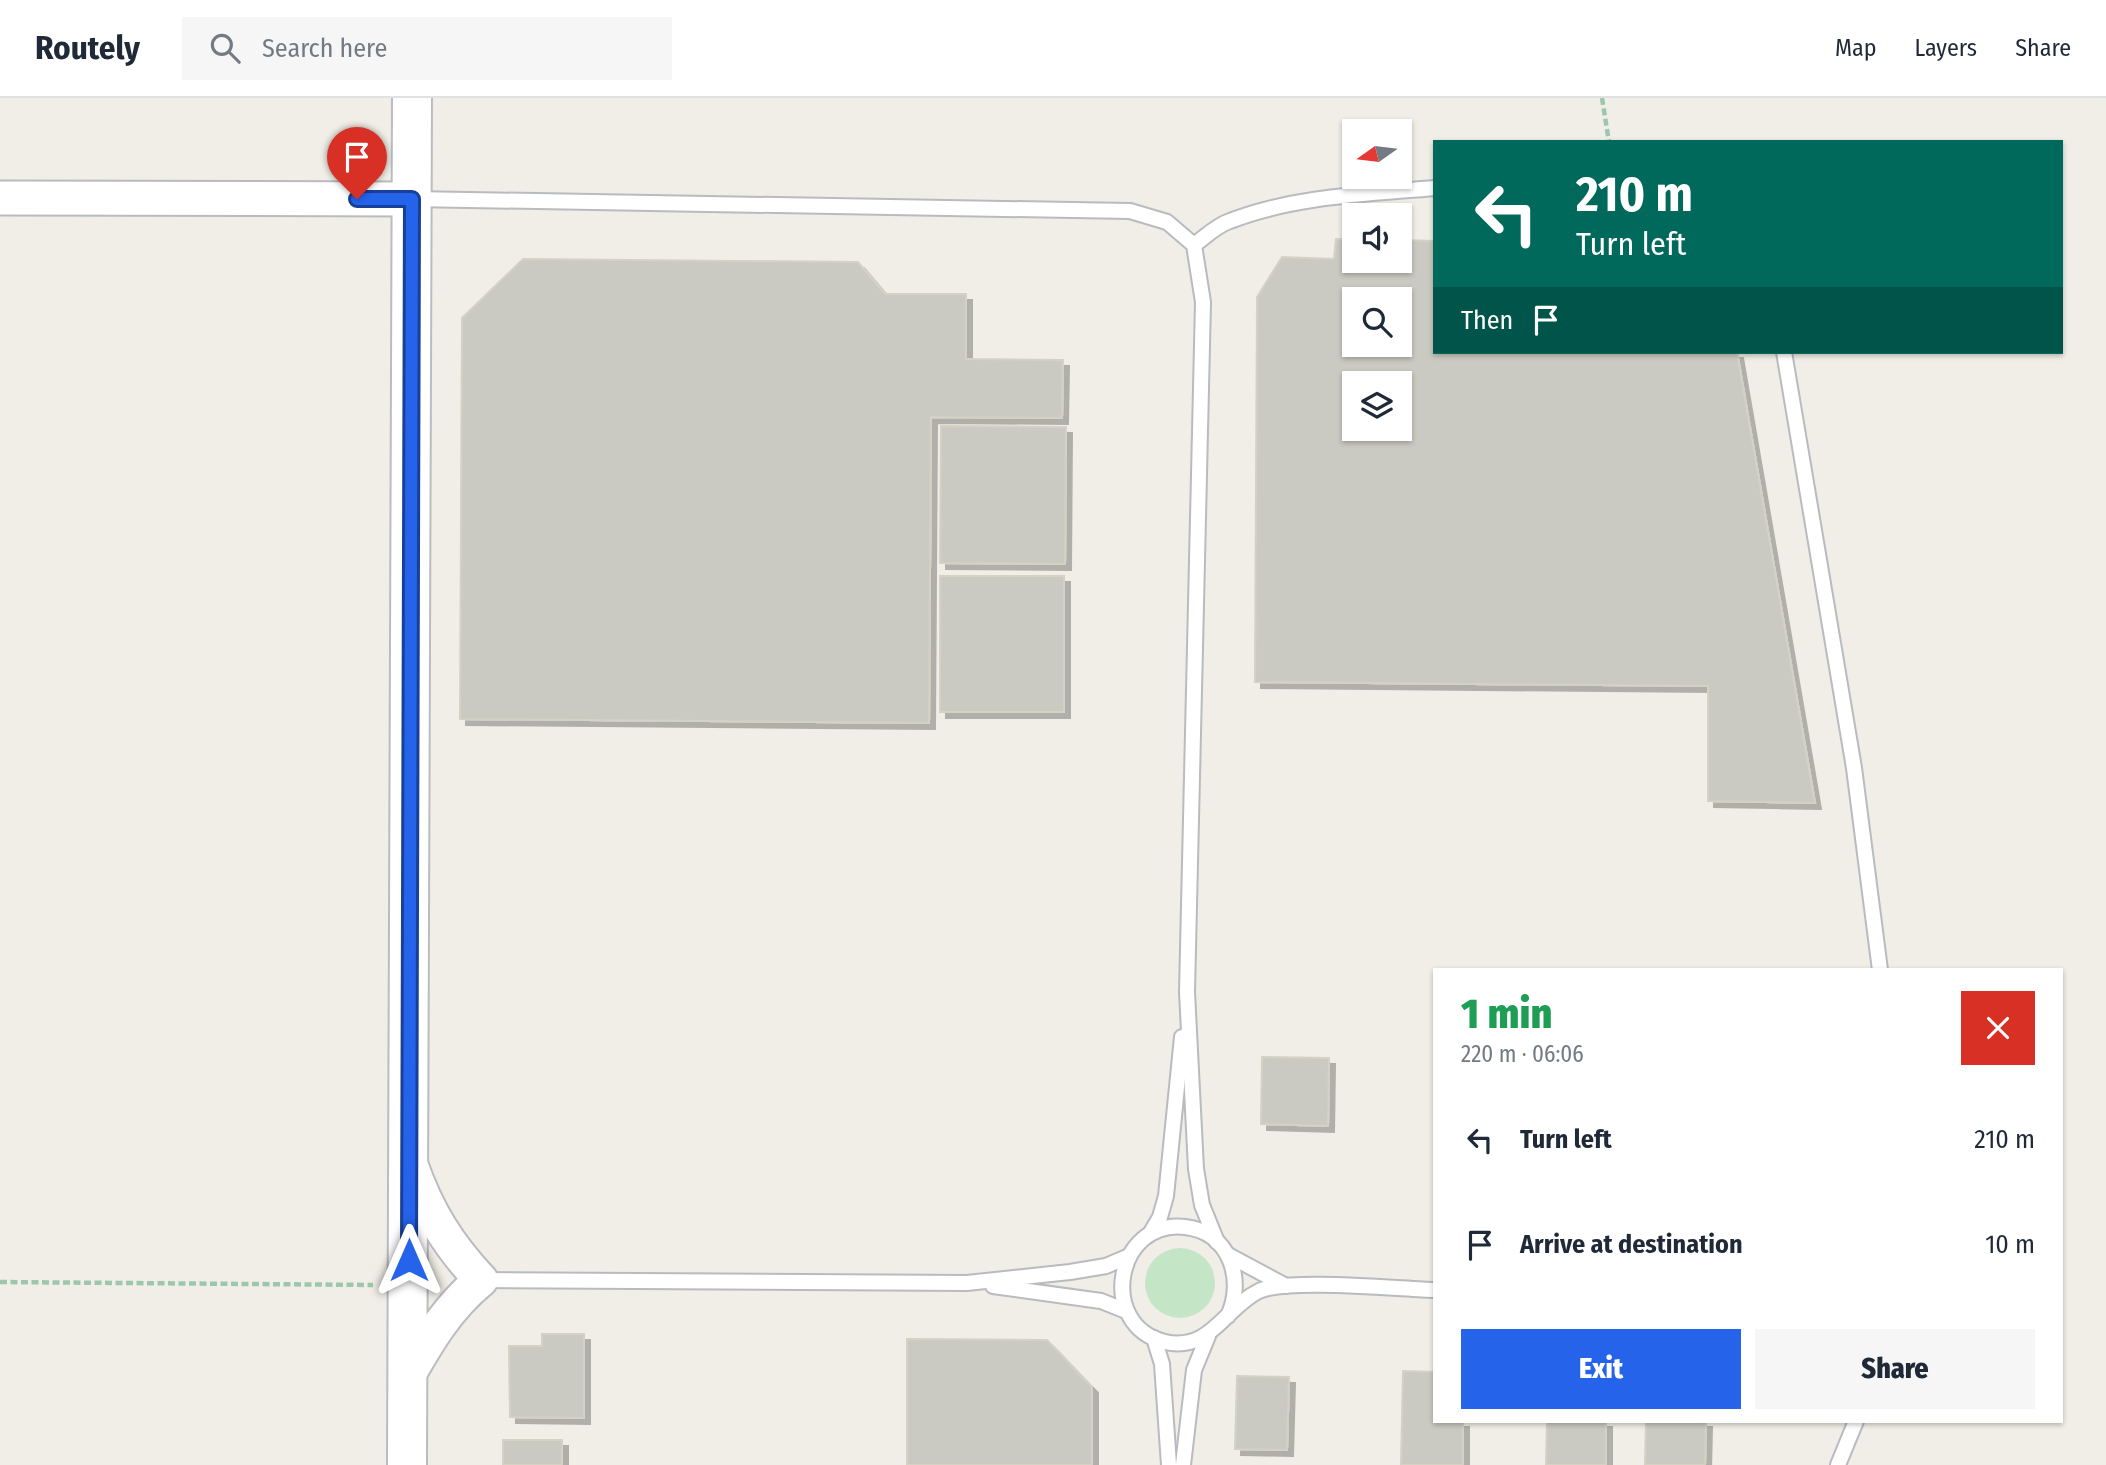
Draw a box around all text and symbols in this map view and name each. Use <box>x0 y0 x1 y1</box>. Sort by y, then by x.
search box <box>182 17 672 80</box>
text: Routely <box>35 28 140 68</box>
icon: search <box>206 29 244 67</box>
text: Search here <box>262 33 387 64</box>
text: Map <box>1835 34 1877 62</box>
text: Layers <box>1915 34 1977 62</box>
text: Share <box>2015 34 2071 62</box>
north arrow <box>1342 119 1412 189</box>
map controls <box>1342 119 1412 441</box>
pin <box>327 127 387 199</box>
icon: arrive <box>338 138 376 176</box>
text: 210 m <box>1576 165 1693 224</box>
icon: left <box>1461 168 1552 259</box>
button: sound <box>1342 203 1412 273</box>
text: Turn left <box>1576 225 1686 263</box>
button: search <box>1342 287 1412 357</box>
icon: arrive <box>1527 301 1565 339</box>
text: Then <box>1461 305 1513 336</box>
button: layers <box>1342 371 1412 441</box>
text: 1 min <box>1461 989 1552 1039</box>
button: close <box>1961 991 2035 1065</box>
text: 220 m · 06:06 <box>1461 1040 1584 1068</box>
icon: left <box>1461 1121 1499 1159</box>
text: Turn left <box>1520 1124 1612 1155</box>
text: 210 m <box>1974 1124 2035 1155</box>
position arrow <box>372 1223 446 1297</box>
icon: arrive <box>1461 1226 1499 1264</box>
text: Arrive at destination <box>1520 1229 1743 1260</box>
text: 10 m <box>1985 1229 2035 1260</box>
button: Exit <box>1461 1329 1741 1409</box>
button: Share <box>1755 1329 2035 1409</box>

